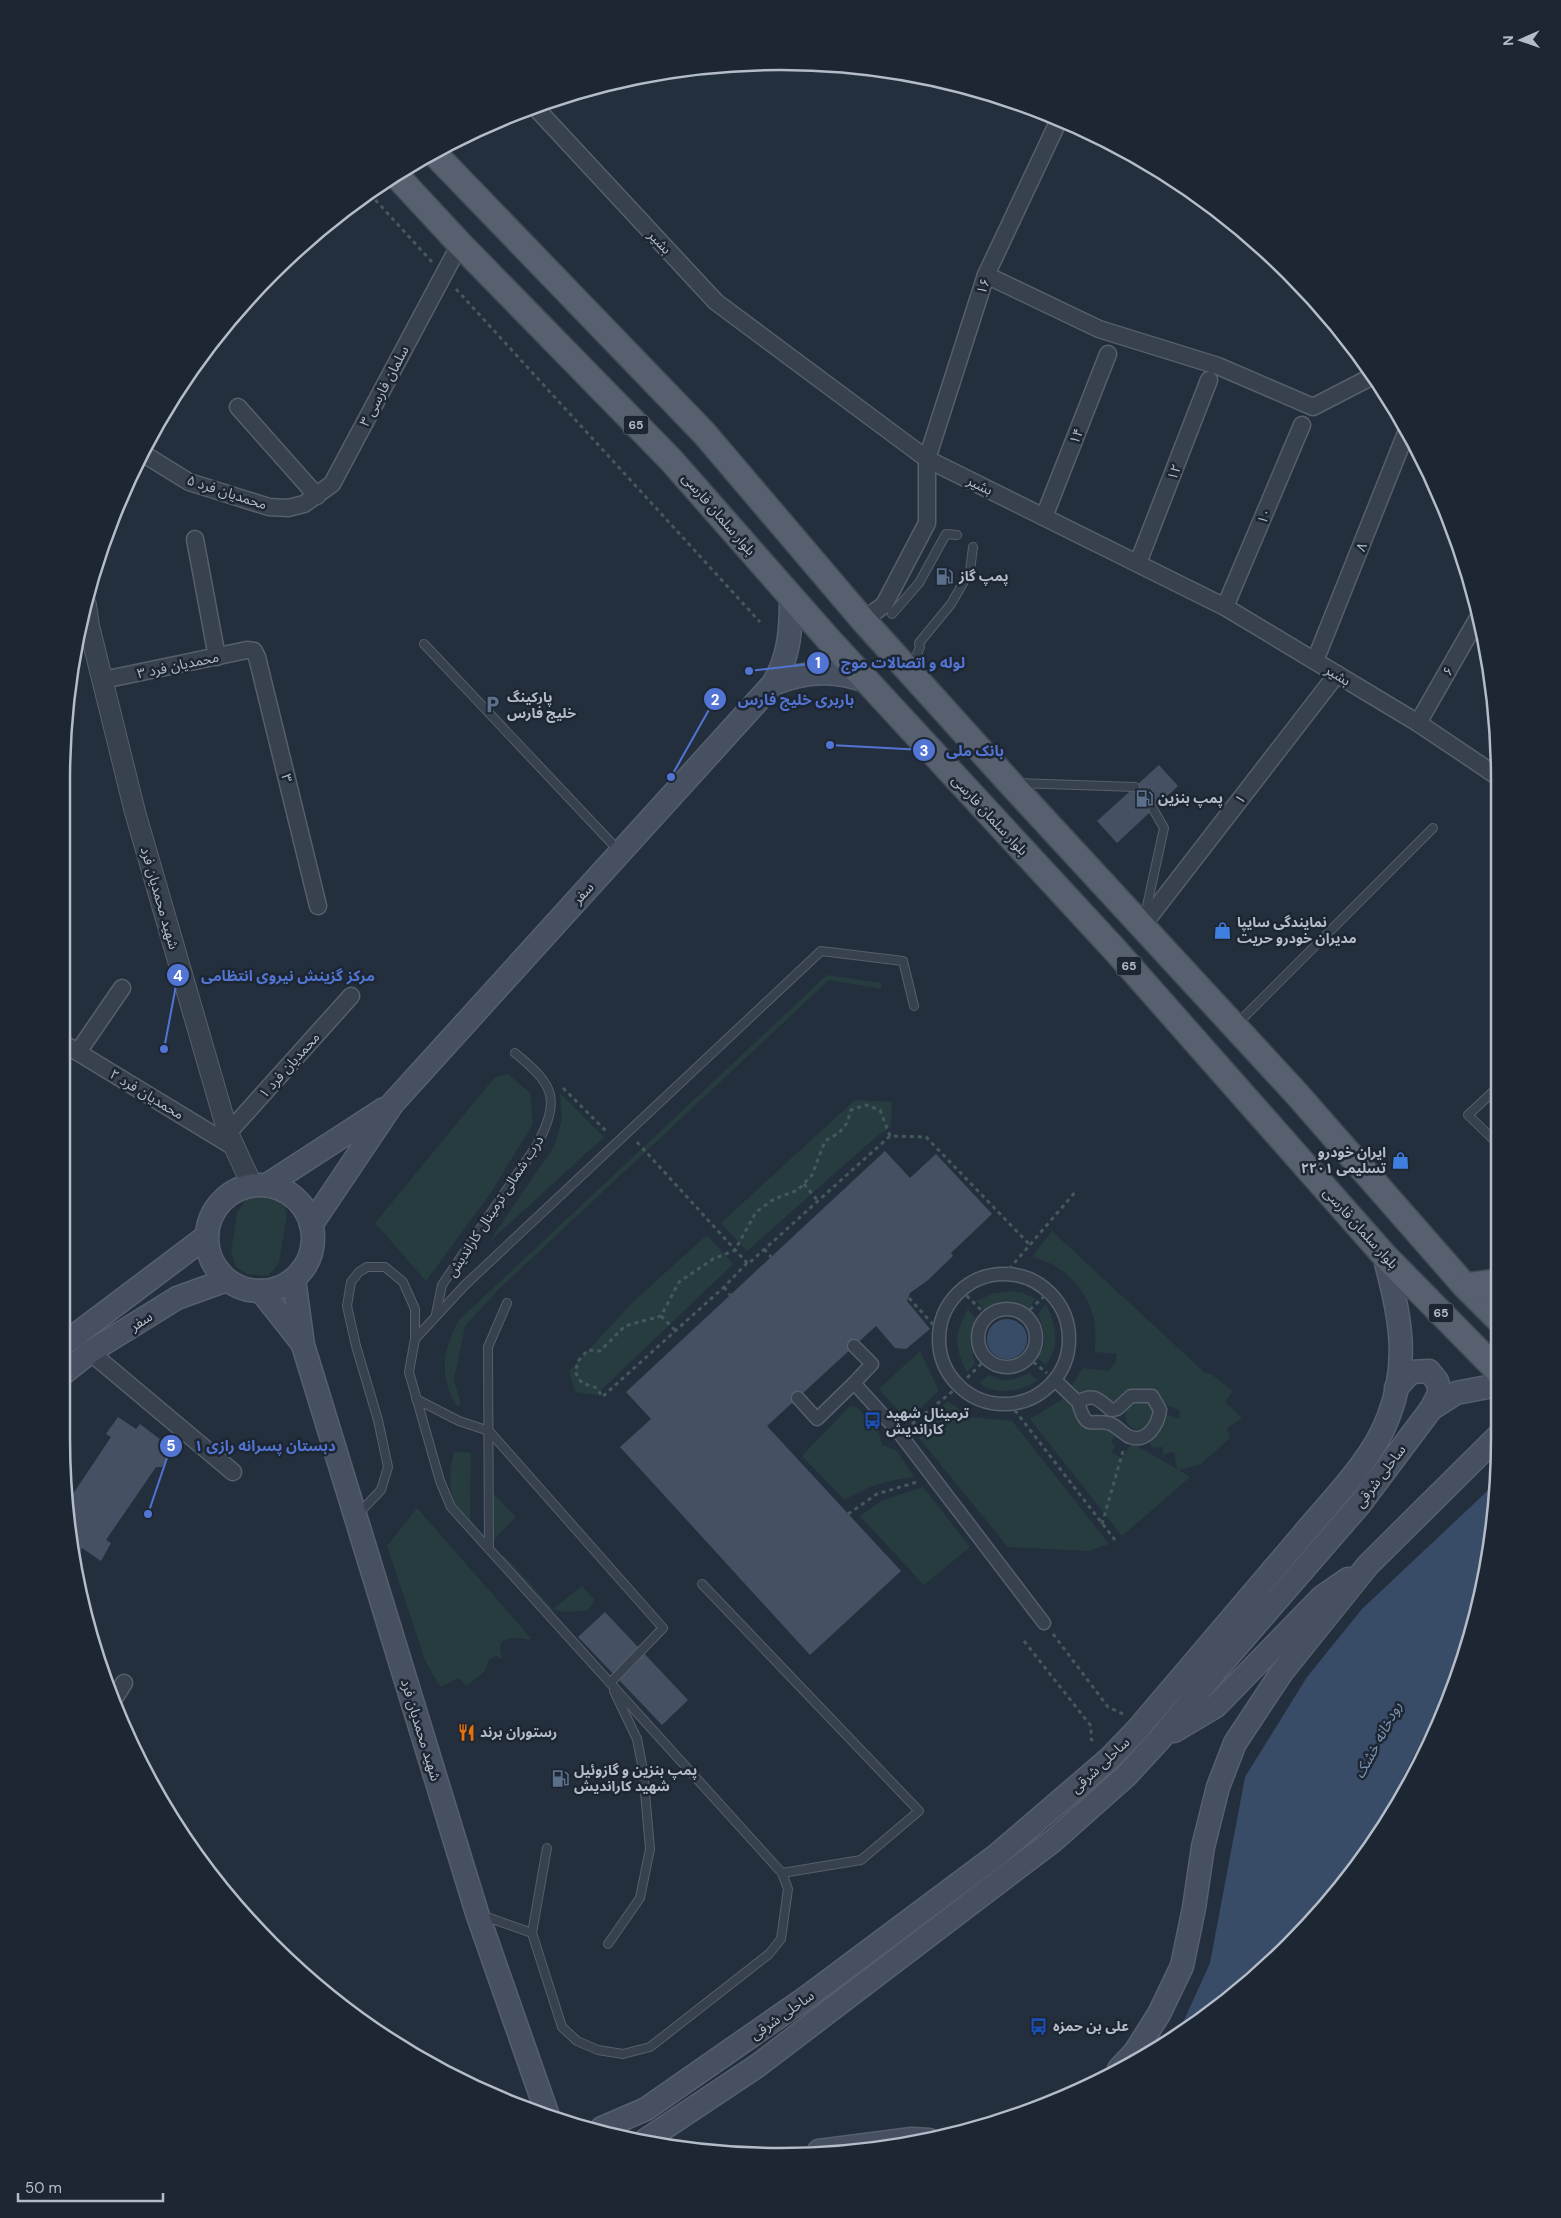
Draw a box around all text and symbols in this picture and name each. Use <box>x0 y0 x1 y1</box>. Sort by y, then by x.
north arrow <box>1496 15 1546 65</box>
text: N <box>1499 35 1517 46</box>
street label: بشیر <box>644 225 676 258</box>
street label: ۱۶ <box>972 275 994 297</box>
street label: ۳ سلمان فارسی <box>355 343 413 429</box>
road number: 65 <box>624 416 648 434</box>
street label: ۱۴ <box>1065 425 1087 447</box>
street label: ۱۲ <box>1163 461 1185 483</box>
street label: بلوار سلمان فارسی <box>678 469 760 559</box>
street label: ۵ محمدیان فرد <box>185 471 269 513</box>
street label: بشیر <box>963 471 996 499</box>
street label: ۱۰ <box>1253 505 1275 527</box>
street label: ۸ <box>1351 540 1371 554</box>
fuel station icon: پمپ گاز <box>935 566 955 586</box>
place label: پمپ گاز <box>958 567 1009 586</box>
street label: ۳ محمدیان فرد <box>135 648 221 682</box>
callout: لوله و اتصالات موج <box>806 648 975 678</box>
text: 1 <box>815 653 821 673</box>
text: لوله و اتصالات موج <box>841 653 965 674</box>
street label: بشیر <box>1321 660 1354 690</box>
street label: ۶ <box>1438 663 1458 679</box>
callout: باربری خلیج فارس <box>702 684 864 714</box>
place label: پارکینگ خلیج فارس <box>507 688 576 723</box>
text: 2 <box>711 690 720 710</box>
text: باربری خلیج فارس <box>738 690 854 711</box>
parking icon: پارکینگ خلیج فارس <box>483 695 503 715</box>
callout: بانک ملی <box>911 735 1014 765</box>
text: 3 <box>919 741 929 761</box>
text: بانک ملی <box>946 741 1004 761</box>
street label: بلوار سلمان فارسی <box>948 771 1032 859</box>
street label: ۳ <box>277 772 297 784</box>
fuel station icon: پمپ بنزین <box>1134 788 1154 808</box>
place label: پمپ بنزین <box>1158 789 1223 808</box>
street label: ۱ <box>1230 790 1250 808</box>
street label: شهید محمدیان فرد <box>137 845 183 951</box>
street label: سفر <box>568 878 598 908</box>
place label: نمایندگی سایپا مدیران خودرو حریت <box>1237 913 1357 947</box>
shop icon: نمایندگی سایپا مدیران خودرو حریت <box>1213 920 1233 940</box>
road number: 65 <box>1116 956 1142 976</box>
callout: مرکز گزینش نیروی انتظامی <box>166 960 385 990</box>
text: 4 <box>173 966 183 986</box>
text: مرکز گزینش نیروی انتظامی <box>201 966 375 986</box>
street label: ۱ محمدیان فرد <box>254 1028 324 1102</box>
street label: ۲ محمدیان فرد <box>107 1065 187 1123</box>
street label: درب شمالی ترمینال کاراندیش <box>442 1131 548 1280</box>
place label: ایران خودرو تسلیمی ۲۲۰۱ <box>1301 1143 1386 1177</box>
shop icon: ایران خودرو تسلیمی ۲۲۰۱ <box>1390 1150 1410 1170</box>
street label: بلوار سلمان فارسی <box>1320 1183 1403 1273</box>
road number: 65 <box>1428 1304 1454 1322</box>
street label: سفر <box>125 1307 156 1335</box>
place label: ترمینال شهید کاراندیش <box>886 1404 969 1438</box>
bus stop icon: ترمینال شهید کاراندیش <box>862 1411 882 1431</box>
callout: دبستان پسرانه رازی ۱ <box>159 1431 345 1461</box>
text: 5 <box>166 1436 176 1456</box>
text: دبستان پسرانه رازی ۱ <box>194 1436 336 1456</box>
street label: ساحلی شرقی <box>1350 1441 1410 1511</box>
street label: شهید محمدیان فرد <box>397 1677 445 1783</box>
water label: رودخانه خشک <box>1349 1698 1407 1782</box>
restaurant icon: رستوران برند <box>456 1722 476 1742</box>
place label: رستوران برند <box>480 1723 557 1741</box>
street label: ساحلی شرقی <box>1067 1733 1133 1797</box>
place label: پمپ بنزین و گازوئیل شهید کاراندیش <box>574 1761 697 1795</box>
fuel station icon: پمپ بنزین و گازوئیل شهید کاراندیش <box>550 1768 570 1788</box>
street label: ساحلی شرقی <box>746 1986 818 2044</box>
bus stop icon: علی بن حمزه <box>1029 2016 1049 2036</box>
place label: علی بن حمزه <box>1053 2017 1129 2035</box>
scale bar <box>18 2170 162 2202</box>
text: 50 m <box>25 2178 62 2198</box>

